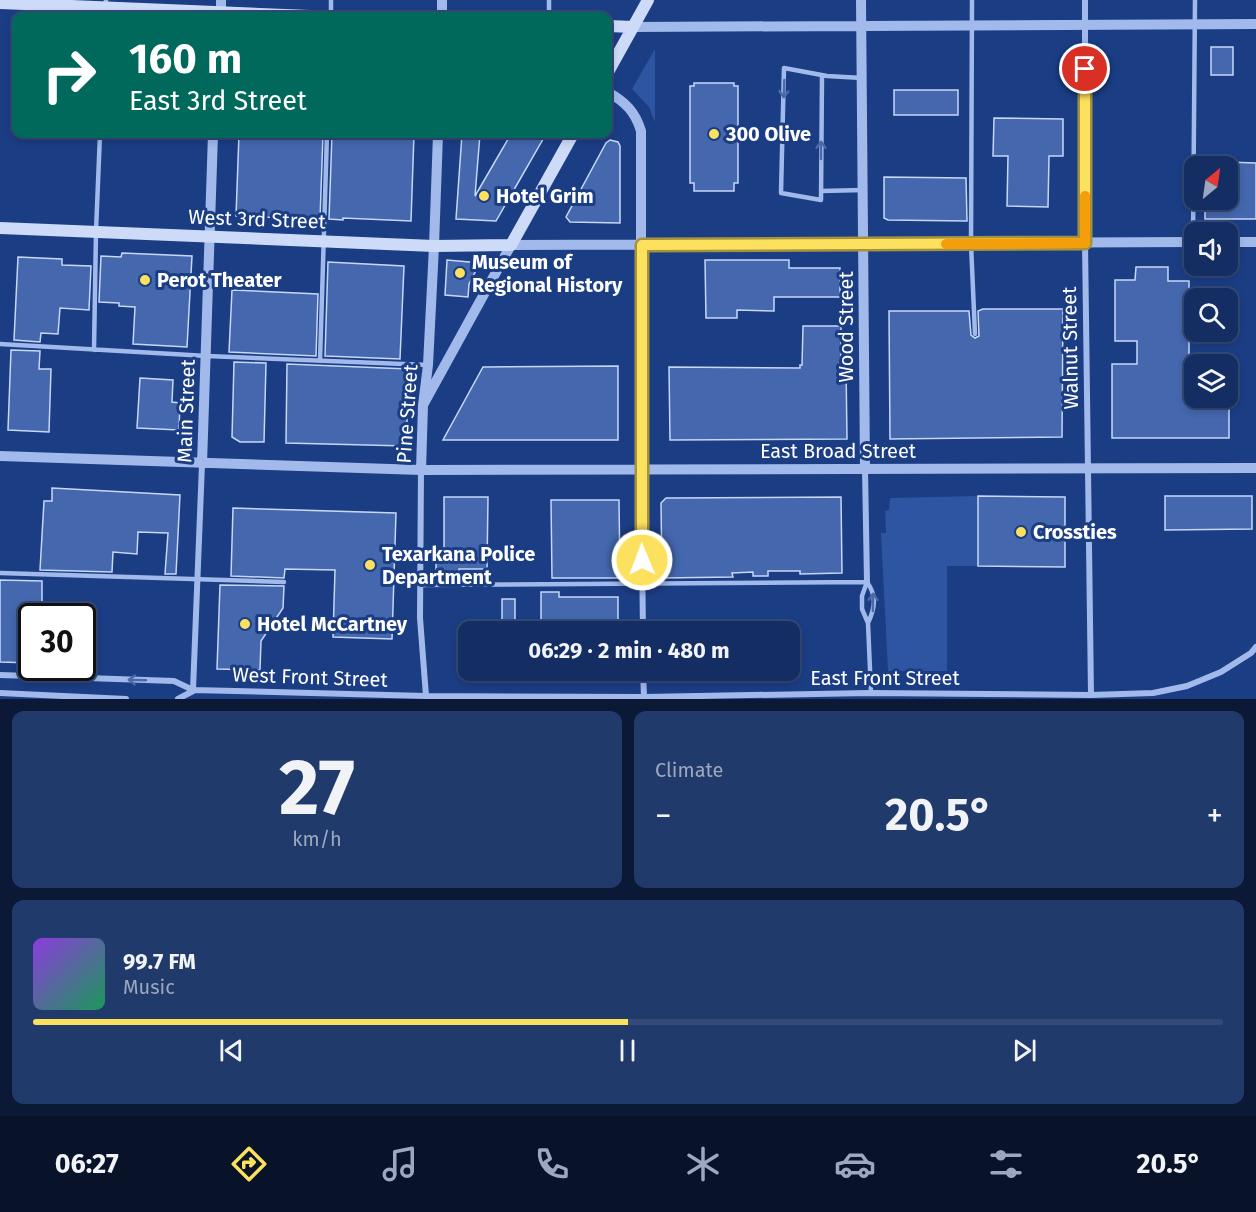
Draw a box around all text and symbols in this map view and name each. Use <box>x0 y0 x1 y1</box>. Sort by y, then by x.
text: 160 m <box>129 34 242 84</box>
icon: right <box>30 36 108 114</box>
pin <box>1059 43 1110 94</box>
icon: arrive <box>1068 52 1101 85</box>
one-way arrow <box>778 78 789 98</box>
text: East 3rd Street <box>129 85 307 117</box>
place label: 300 Olive <box>725 122 811 146</box>
marker: 300 Olive <box>707 127 721 141</box>
one-way arrow <box>815 140 827 160</box>
north arrow <box>1184 156 1238 210</box>
map controls <box>1184 156 1238 408</box>
place label: Hotel Grim <box>496 184 594 208</box>
marker: Hotel Grim <box>477 189 491 203</box>
street label: West 3rd Street <box>188 205 327 233</box>
button: sound <box>1184 222 1238 276</box>
place label: Museum of Regional History <box>472 250 623 297</box>
marker: Museum of Regional History <box>453 266 467 280</box>
place label: Perot Theater <box>157 268 283 292</box>
street label: Wood Street <box>834 271 858 383</box>
marker: Perot Theater <box>138 273 152 287</box>
street label: Walnut Street <box>1057 286 1083 410</box>
button: search <box>1184 288 1238 342</box>
button: layers <box>1184 354 1238 408</box>
street label: Main Street <box>172 358 200 463</box>
street label: Pine Street <box>392 363 422 464</box>
street label: East Broad Street <box>760 439 917 463</box>
place label: Crossties <box>1033 520 1117 544</box>
marker: Crossties <box>1014 525 1028 539</box>
position arrow <box>610 528 674 592</box>
place label: Texarkana Police Department <box>382 542 535 589</box>
marker: Texarkana Police Department <box>363 558 377 572</box>
one-way arrow <box>867 593 878 612</box>
speed limit sign: 30 <box>18 603 96 681</box>
place label: Hotel McCartney <box>257 612 408 636</box>
marker: Hotel McCartney <box>238 617 252 631</box>
text: 06:29 · 2 min · 480 m <box>528 637 730 664</box>
street label: West Front Street <box>232 662 389 692</box>
street label: East Front Street <box>810 666 960 690</box>
one-way arrow <box>127 674 147 685</box>
text: 27 <box>279 741 355 835</box>
text: Climate <box>655 758 723 782</box>
text: 20.5° <box>885 788 993 842</box>
text: − <box>655 796 672 836</box>
text: + <box>1207 796 1223 836</box>
text: km/h <box>292 827 342 851</box>
text: 99.7 FM <box>123 948 196 975</box>
text: Music <box>123 975 175 999</box>
icon: previous <box>215 1034 248 1067</box>
icon: pause <box>611 1034 644 1067</box>
icon: next <box>1008 1034 1041 1067</box>
icon: directions <box>228 1143 270 1185</box>
icon: music <box>379 1143 421 1185</box>
icon: phone <box>531 1143 573 1185</box>
icon: climate <box>682 1143 724 1185</box>
icon: car <box>834 1143 876 1185</box>
icon: filters <box>985 1143 1027 1185</box>
text: 06:27 <box>55 1148 119 1180</box>
text: 20.5° <box>1136 1148 1201 1180</box>

